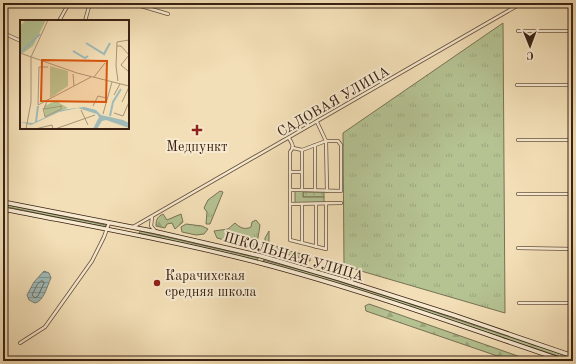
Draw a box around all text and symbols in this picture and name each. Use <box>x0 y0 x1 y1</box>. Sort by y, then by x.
inset map <box>20 20 129 129</box>
north arrow <box>510 26 550 66</box>
text: С <box>526 49 534 60</box>
street label: САДОВАЯ УЛИЦА <box>275 64 392 140</box>
marker: Медпункт <box>191 124 203 136</box>
place label: Медпункт <box>166 140 228 154</box>
street label: ШКОЛЬНАЯ УЛИЦА <box>222 230 366 284</box>
place label: Карачихская средняя школа <box>165 269 257 299</box>
marker: Карачихская средняя школа <box>152 278 162 288</box>

